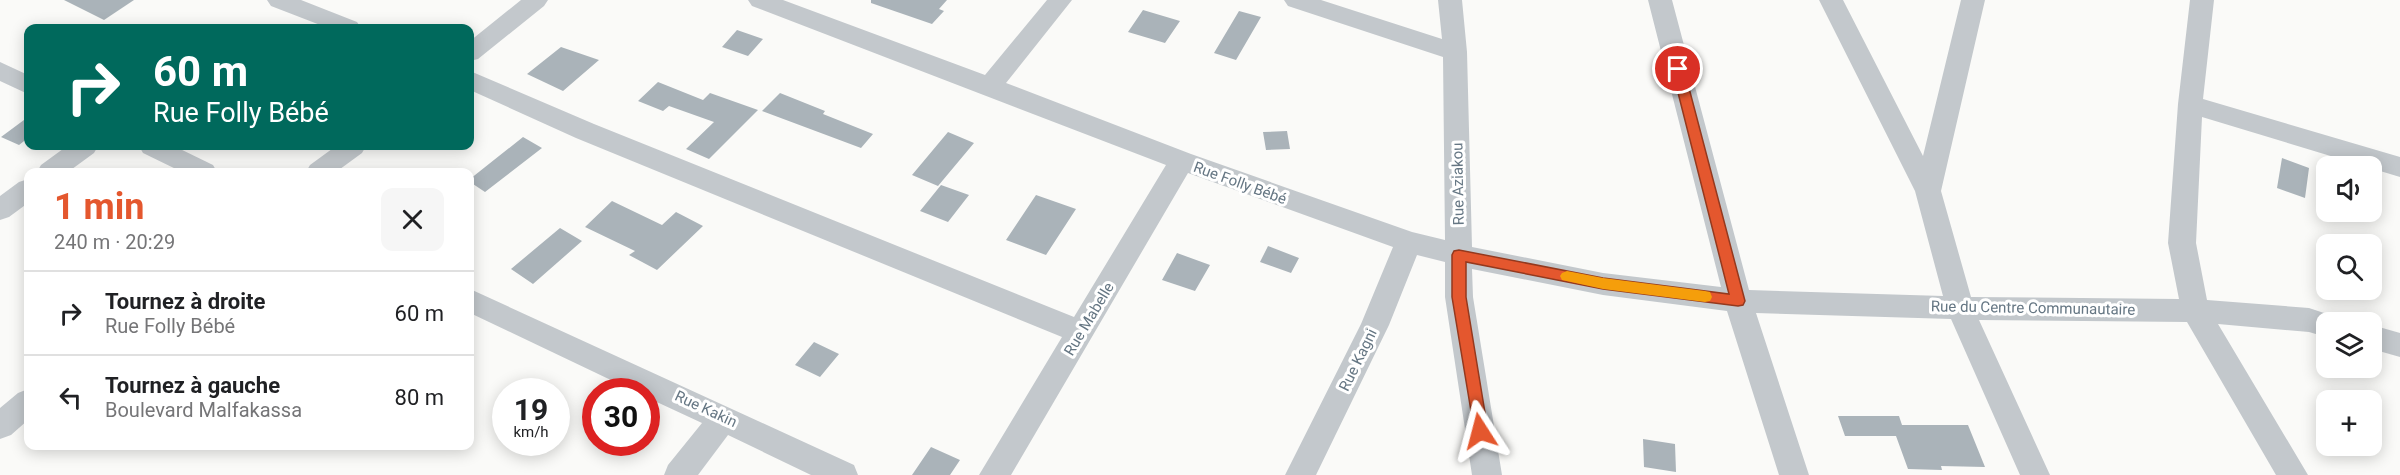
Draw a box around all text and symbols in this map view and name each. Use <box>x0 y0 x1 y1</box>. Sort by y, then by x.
pin <box>1652 43 1703 94</box>
text: 60 m <box>153 47 248 96</box>
icon: right <box>54 48 132 126</box>
icon: arrive <box>1661 52 1694 85</box>
text: Rue Folly Bébé <box>153 97 329 129</box>
street label: Rue Aziakou <box>1448 142 1468 226</box>
map controls <box>2316 156 2382 456</box>
button: sound <box>2316 156 2382 222</box>
street label: Rue Folly Bébé <box>1191 158 1289 208</box>
text: 1 min <box>54 186 145 228</box>
button: close <box>381 188 444 251</box>
text: 240 m · 20:29 <box>54 230 175 254</box>
button: search <box>2316 234 2382 300</box>
street label: Rue Mabelle <box>1060 279 1118 359</box>
text: Tournez à droite <box>105 289 265 314</box>
icon: right <box>54 297 87 330</box>
street label: Rue du Centre Communautaire <box>1931 297 2135 319</box>
text: 60 m <box>395 301 444 326</box>
button: layers <box>2316 312 2382 378</box>
text: Rue Folly Bébé <box>105 314 235 338</box>
street label: Rue Kagni <box>1335 326 1381 394</box>
text: Tournez à gauche <box>105 373 280 398</box>
speed limit sign: 30 <box>582 378 660 456</box>
icon: left <box>54 381 87 414</box>
text: 80 m <box>395 385 444 410</box>
street label: Rue Kakin <box>672 387 740 431</box>
button: + <box>2316 390 2382 456</box>
text: 19 <box>514 392 548 427</box>
text: Boulevard Malfakassa <box>105 398 302 422</box>
position arrow <box>1448 399 1512 463</box>
text: km/h <box>513 423 549 441</box>

